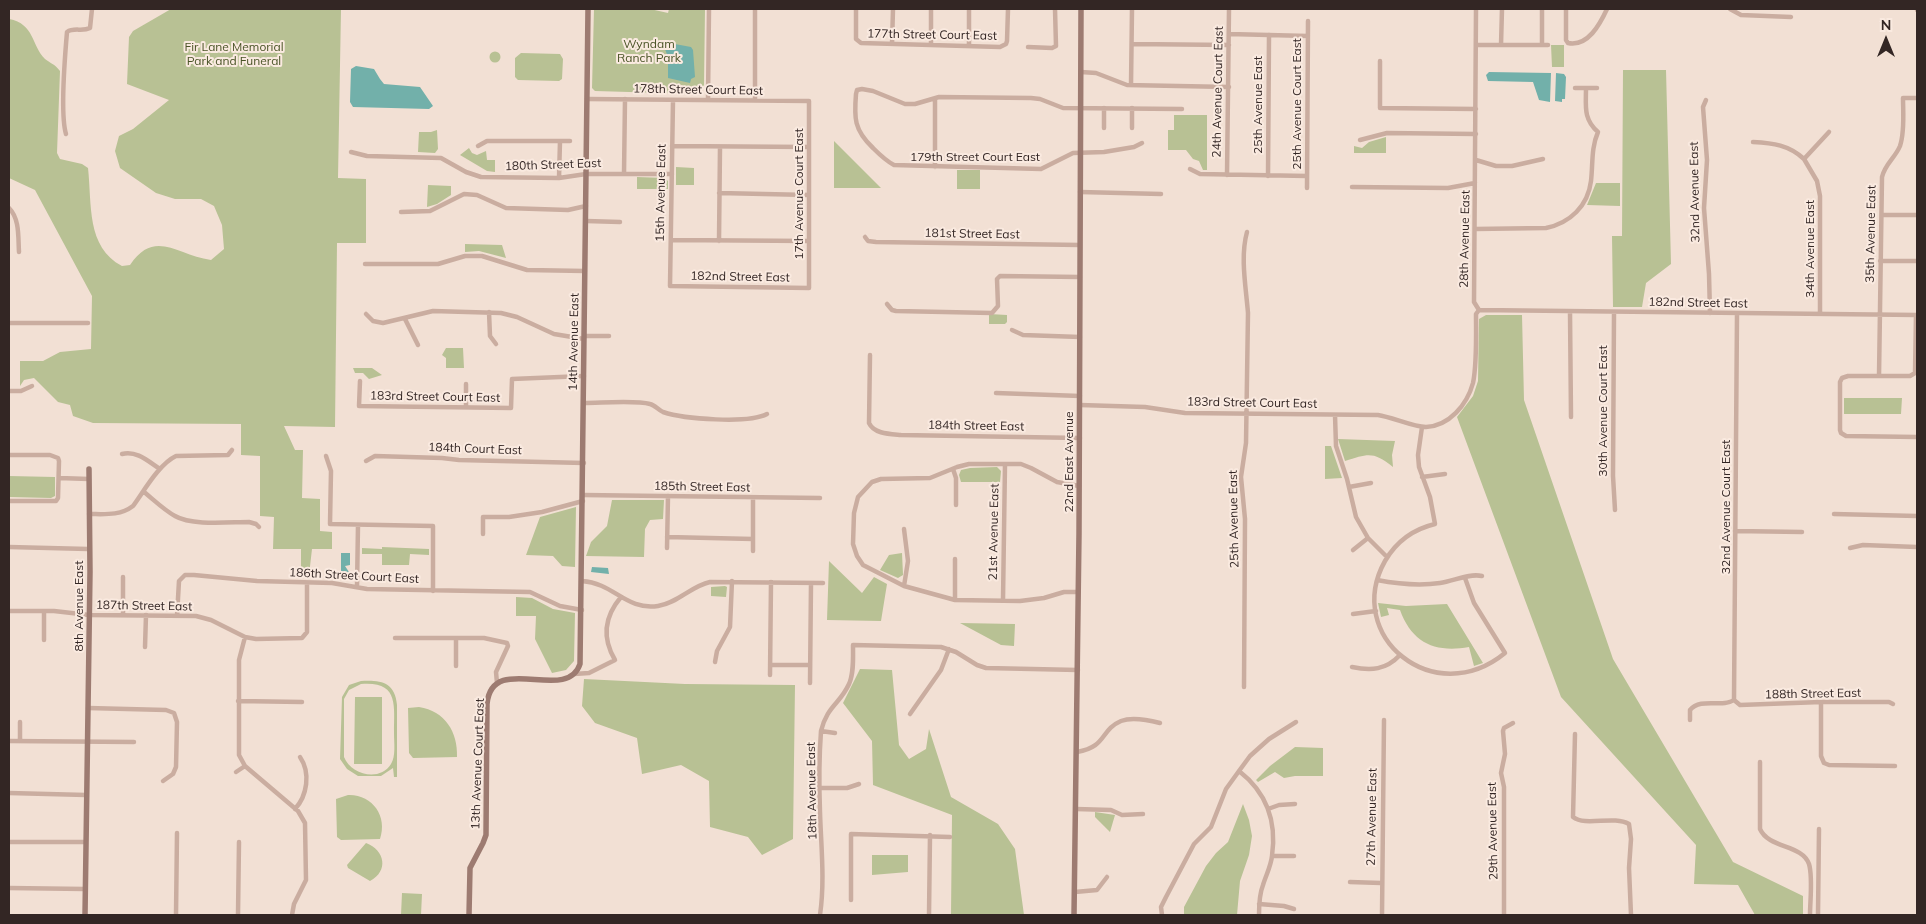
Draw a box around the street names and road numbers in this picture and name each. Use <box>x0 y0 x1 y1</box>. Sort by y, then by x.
street label: 24th Avenue Court East <box>1210 26 1226 158</box>
street label: 177th Street Court East <box>867 27 997 43</box>
street label: 25th Avenue Court East <box>1290 38 1304 170</box>
street label: 25th Avenue East <box>1251 56 1265 154</box>
street label: 178th Street Court East <box>633 82 763 98</box>
street label: 17th Avenue Court East <box>792 128 806 260</box>
street label: 32nd Avenue East <box>1687 141 1703 243</box>
street label: 15th Avenue East <box>653 144 669 242</box>
street label: 179th Street Court East <box>910 150 1040 164</box>
street label: 180th Street East <box>505 156 601 174</box>
street label: 35th Avenue East <box>1863 185 1879 283</box>
street label: 28th Avenue East <box>1457 190 1473 288</box>
street label: 34th Avenue East <box>1803 200 1817 298</box>
street label: 181st Street East <box>924 226 1020 242</box>
street label: 182nd Street East <box>690 269 790 285</box>
street label: 14th Avenue East <box>566 293 582 391</box>
street label: 182nd Street East <box>1648 295 1748 311</box>
street label: 30th Avenue Court East <box>1596 345 1610 477</box>
street label: 183rd Street Court East <box>370 389 500 405</box>
street label: 183rd Street Court East <box>1187 395 1317 411</box>
street label: 22nd East Avenue <box>1062 412 1076 512</box>
street label: 184th Street East <box>928 418 1024 434</box>
street label: 184th Court East <box>428 440 522 458</box>
street label: 32nd Avenue Court East <box>1719 440 1733 574</box>
street label: 25th Avenue East <box>1226 470 1242 568</box>
street label: 185th Street East <box>654 479 750 495</box>
street label: 21st Avenue East <box>986 483 1002 581</box>
street label: 8th Avenue East <box>72 561 86 651</box>
street label: 186th Street Court East <box>289 565 419 587</box>
street label: 187th Street East <box>96 598 192 614</box>
street label: 188th Street East <box>1765 686 1861 702</box>
street label: 13th Avenue Court East <box>469 698 487 830</box>
street label: 18th Avenue East <box>804 742 820 840</box>
street label: 27th Avenue East <box>1364 768 1380 866</box>
street label: 29th Avenue East <box>1485 782 1501 880</box>

